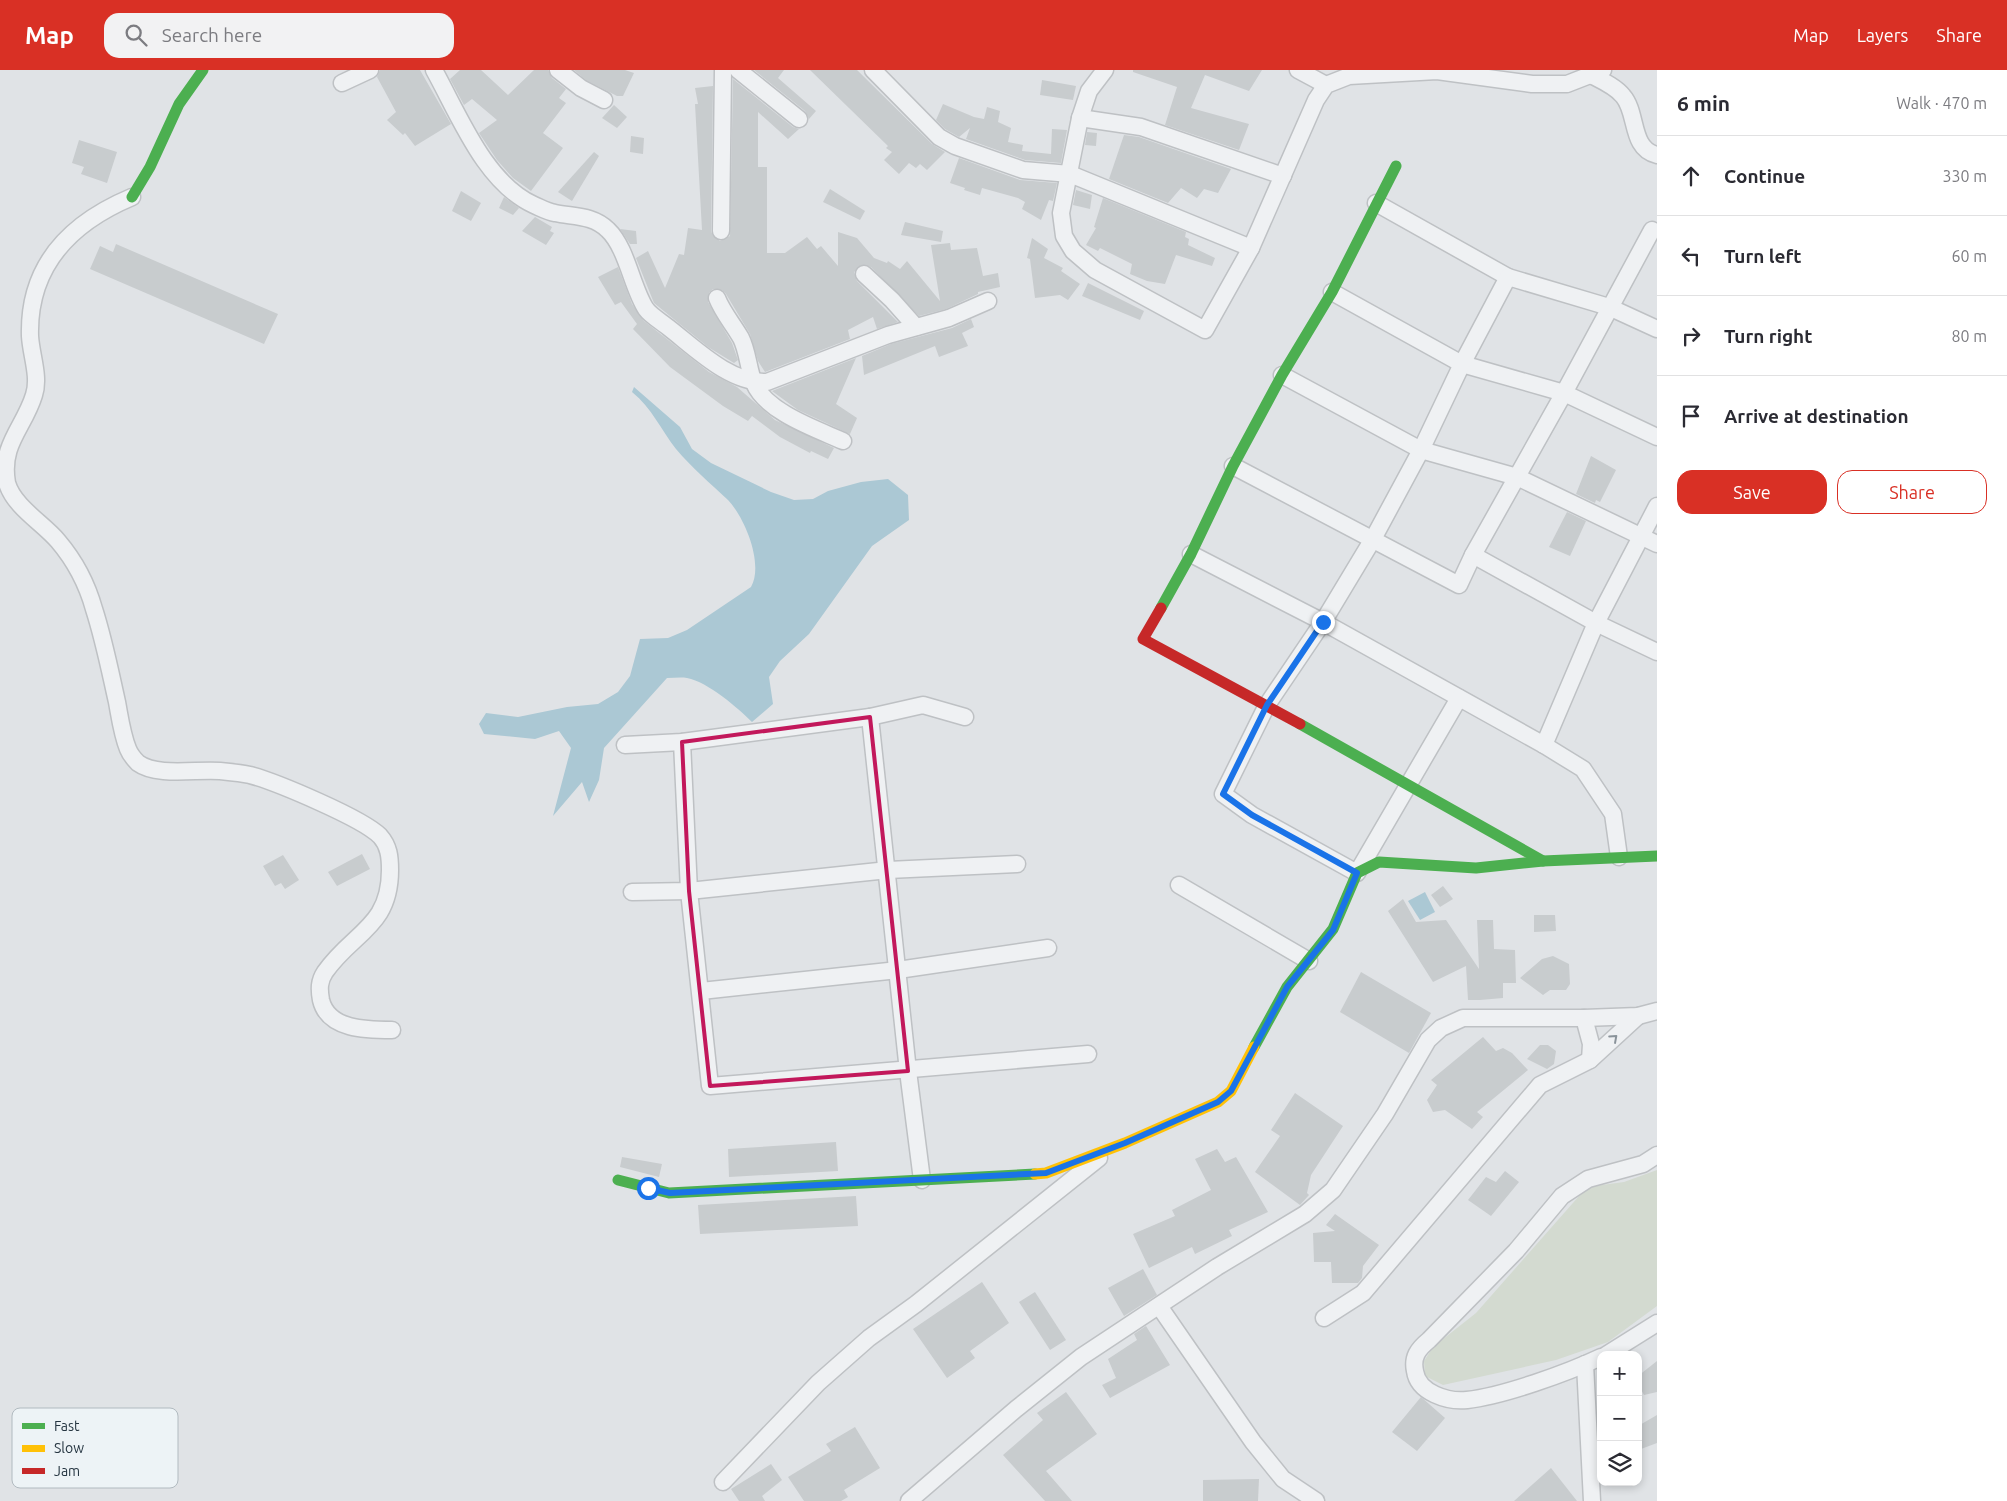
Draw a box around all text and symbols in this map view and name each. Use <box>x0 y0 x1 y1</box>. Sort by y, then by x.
search box <box>104 13 454 58</box>
icon: search <box>122 21 150 49</box>
text: Map <box>25 22 74 49</box>
text: Search here <box>162 24 262 46</box>
text: Map <box>1793 25 1829 45</box>
text: Layers <box>1857 25 1908 45</box>
text: Share <box>1936 25 1982 45</box>
text: 6 min <box>1677 91 1730 115</box>
text: Walk · 470 m <box>1896 94 1987 112</box>
icon: ahead <box>1677 162 1705 190</box>
text: Continue <box>1724 165 1805 187</box>
text: 330 m <box>1942 167 1987 185</box>
icon: left <box>1677 242 1705 270</box>
text: Turn left <box>1724 245 1802 267</box>
text: 60 m <box>1951 247 1987 265</box>
icon: right <box>1677 322 1705 350</box>
text: Turn right <box>1724 325 1812 347</box>
text: 80 m <box>1951 327 1987 345</box>
icon: arrive <box>1677 402 1705 430</box>
text: Arrive at destination <box>1724 405 1909 427</box>
button: Save <box>1677 470 1827 514</box>
button: Share <box>1837 470 1987 514</box>
route end <box>1312 611 1335 634</box>
one-way arrow <box>1608 1035 1617 1044</box>
route start <box>637 1177 660 1200</box>
map controls <box>1597 1351 1642 1486</box>
button: + <box>1597 1351 1642 1396</box>
button: − <box>1597 1396 1642 1441</box>
legend <box>12 1408 178 1488</box>
text: Fast <box>54 1418 80 1434</box>
text: Slow <box>54 1440 84 1456</box>
button: layers <box>1597 1441 1642 1486</box>
text: Jam <box>54 1463 80 1479</box>

